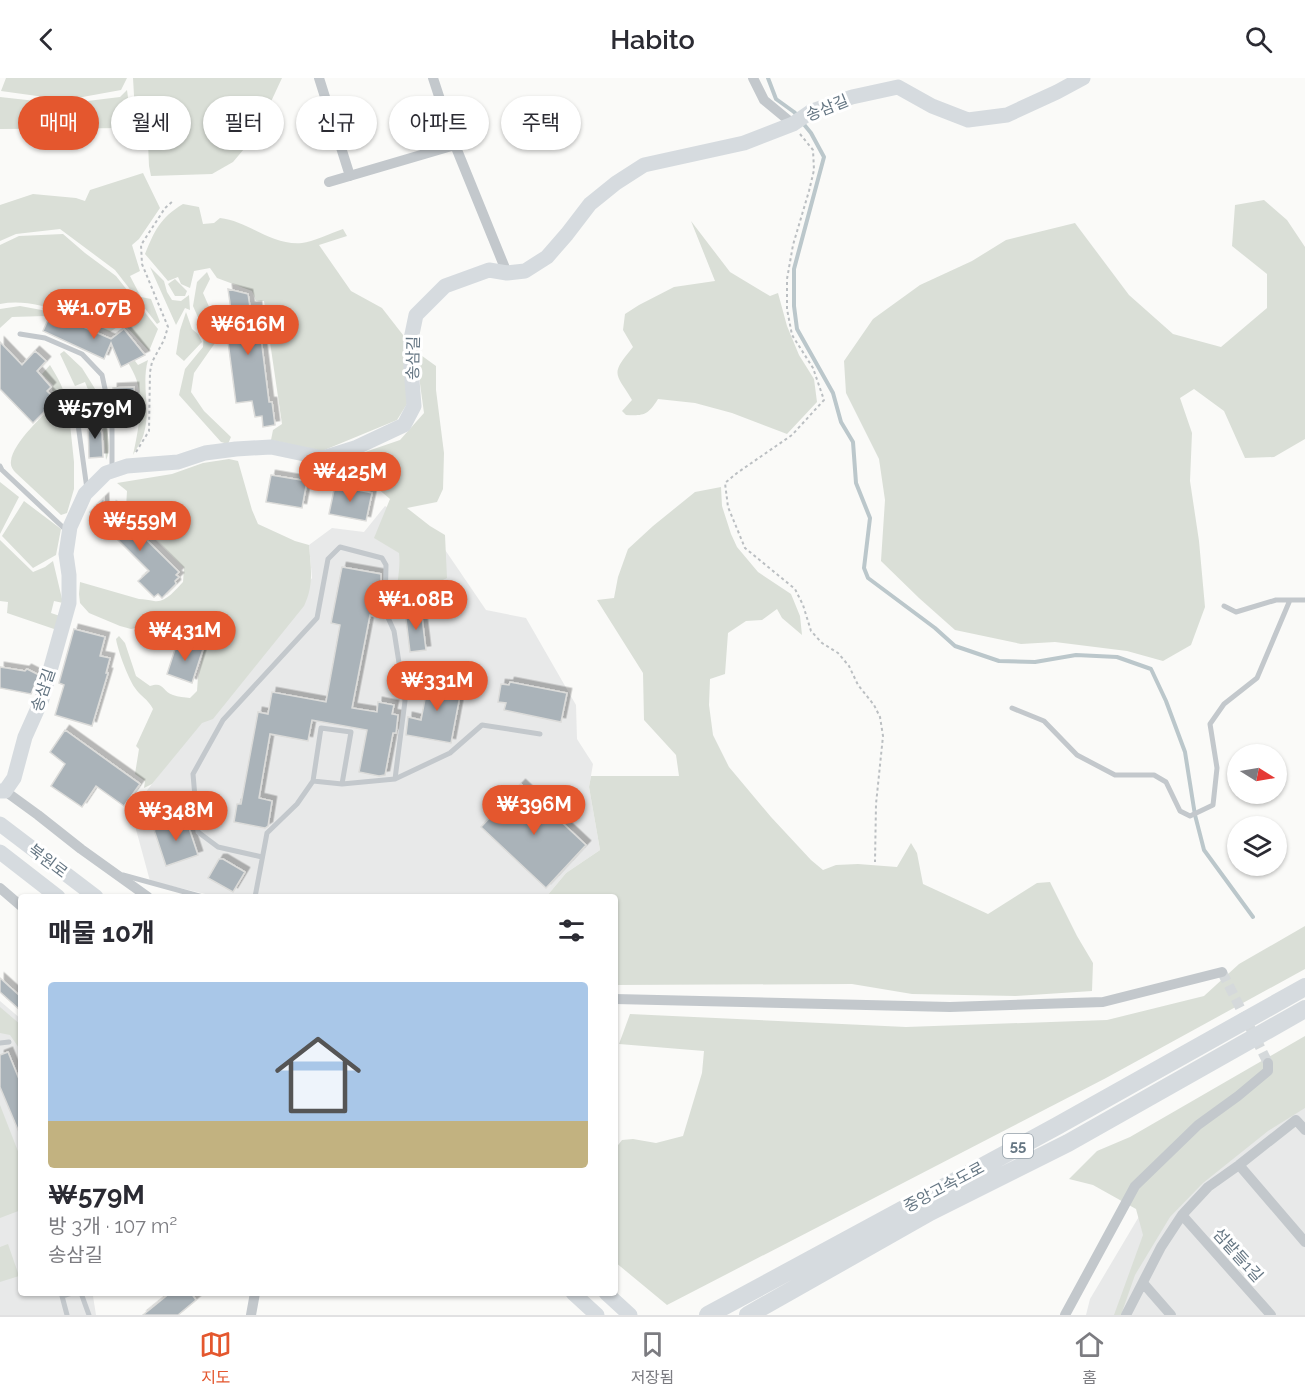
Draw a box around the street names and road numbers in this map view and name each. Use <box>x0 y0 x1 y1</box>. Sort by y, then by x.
street label: 송삼길 <box>803 91 851 125</box>
street label: 송삼길 <box>403 336 423 380</box>
street label: 송삼길 <box>27 666 59 714</box>
street label: 북원로 <box>25 840 72 882</box>
road number: 55 <box>1003 1134 1033 1158</box>
street label: 중앙고속도로 <box>901 1158 988 1216</box>
street label: 섬밭들1길 <box>1209 1224 1267 1286</box>

